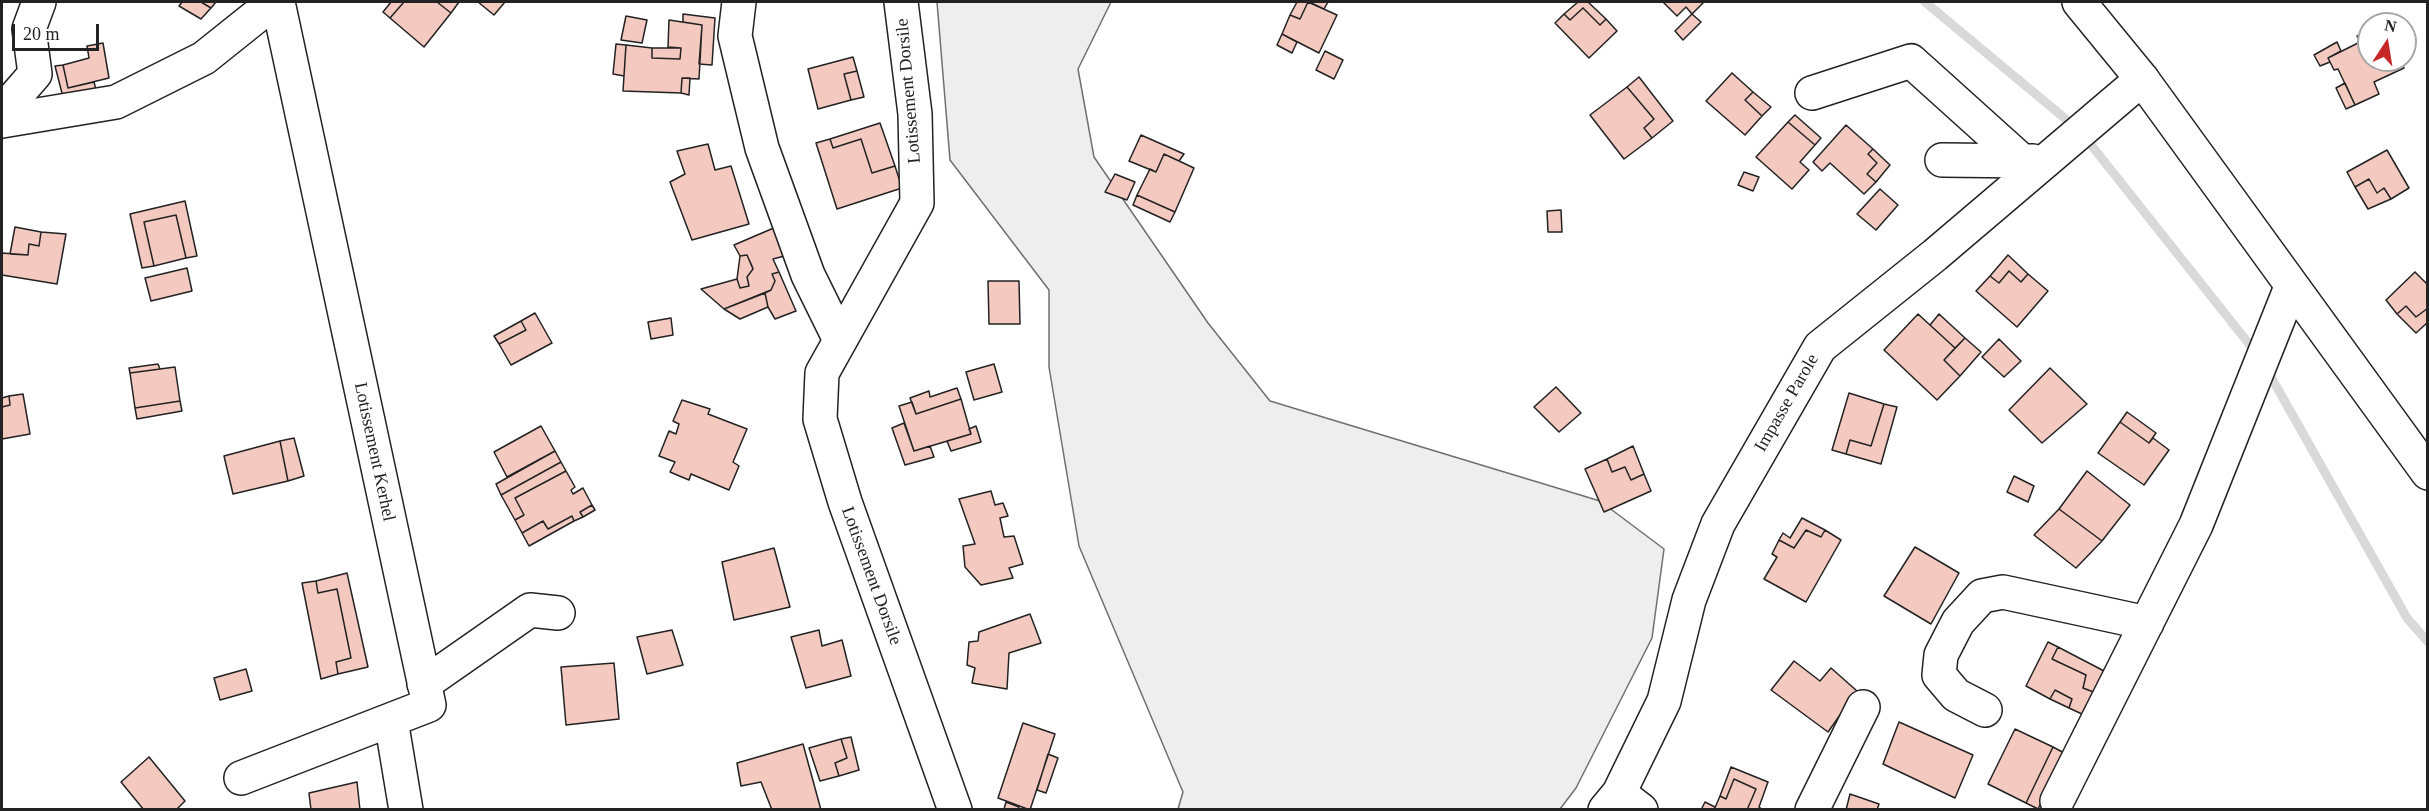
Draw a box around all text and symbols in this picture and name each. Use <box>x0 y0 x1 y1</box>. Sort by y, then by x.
scale bar <box>15 12 102 50</box>
north arrow <box>2357 12 2417 72</box>
text: N <box>2383 16 2398 35</box>
street label: Lotissement Dorsile <box>892 18 926 164</box>
text: 20 m <box>23 24 60 44</box>
street label: Impasse Parole <box>1750 350 1824 456</box>
street label: Lotissement Kerhel <box>349 381 399 523</box>
street label: Lotissement Dorsile <box>836 504 906 648</box>

